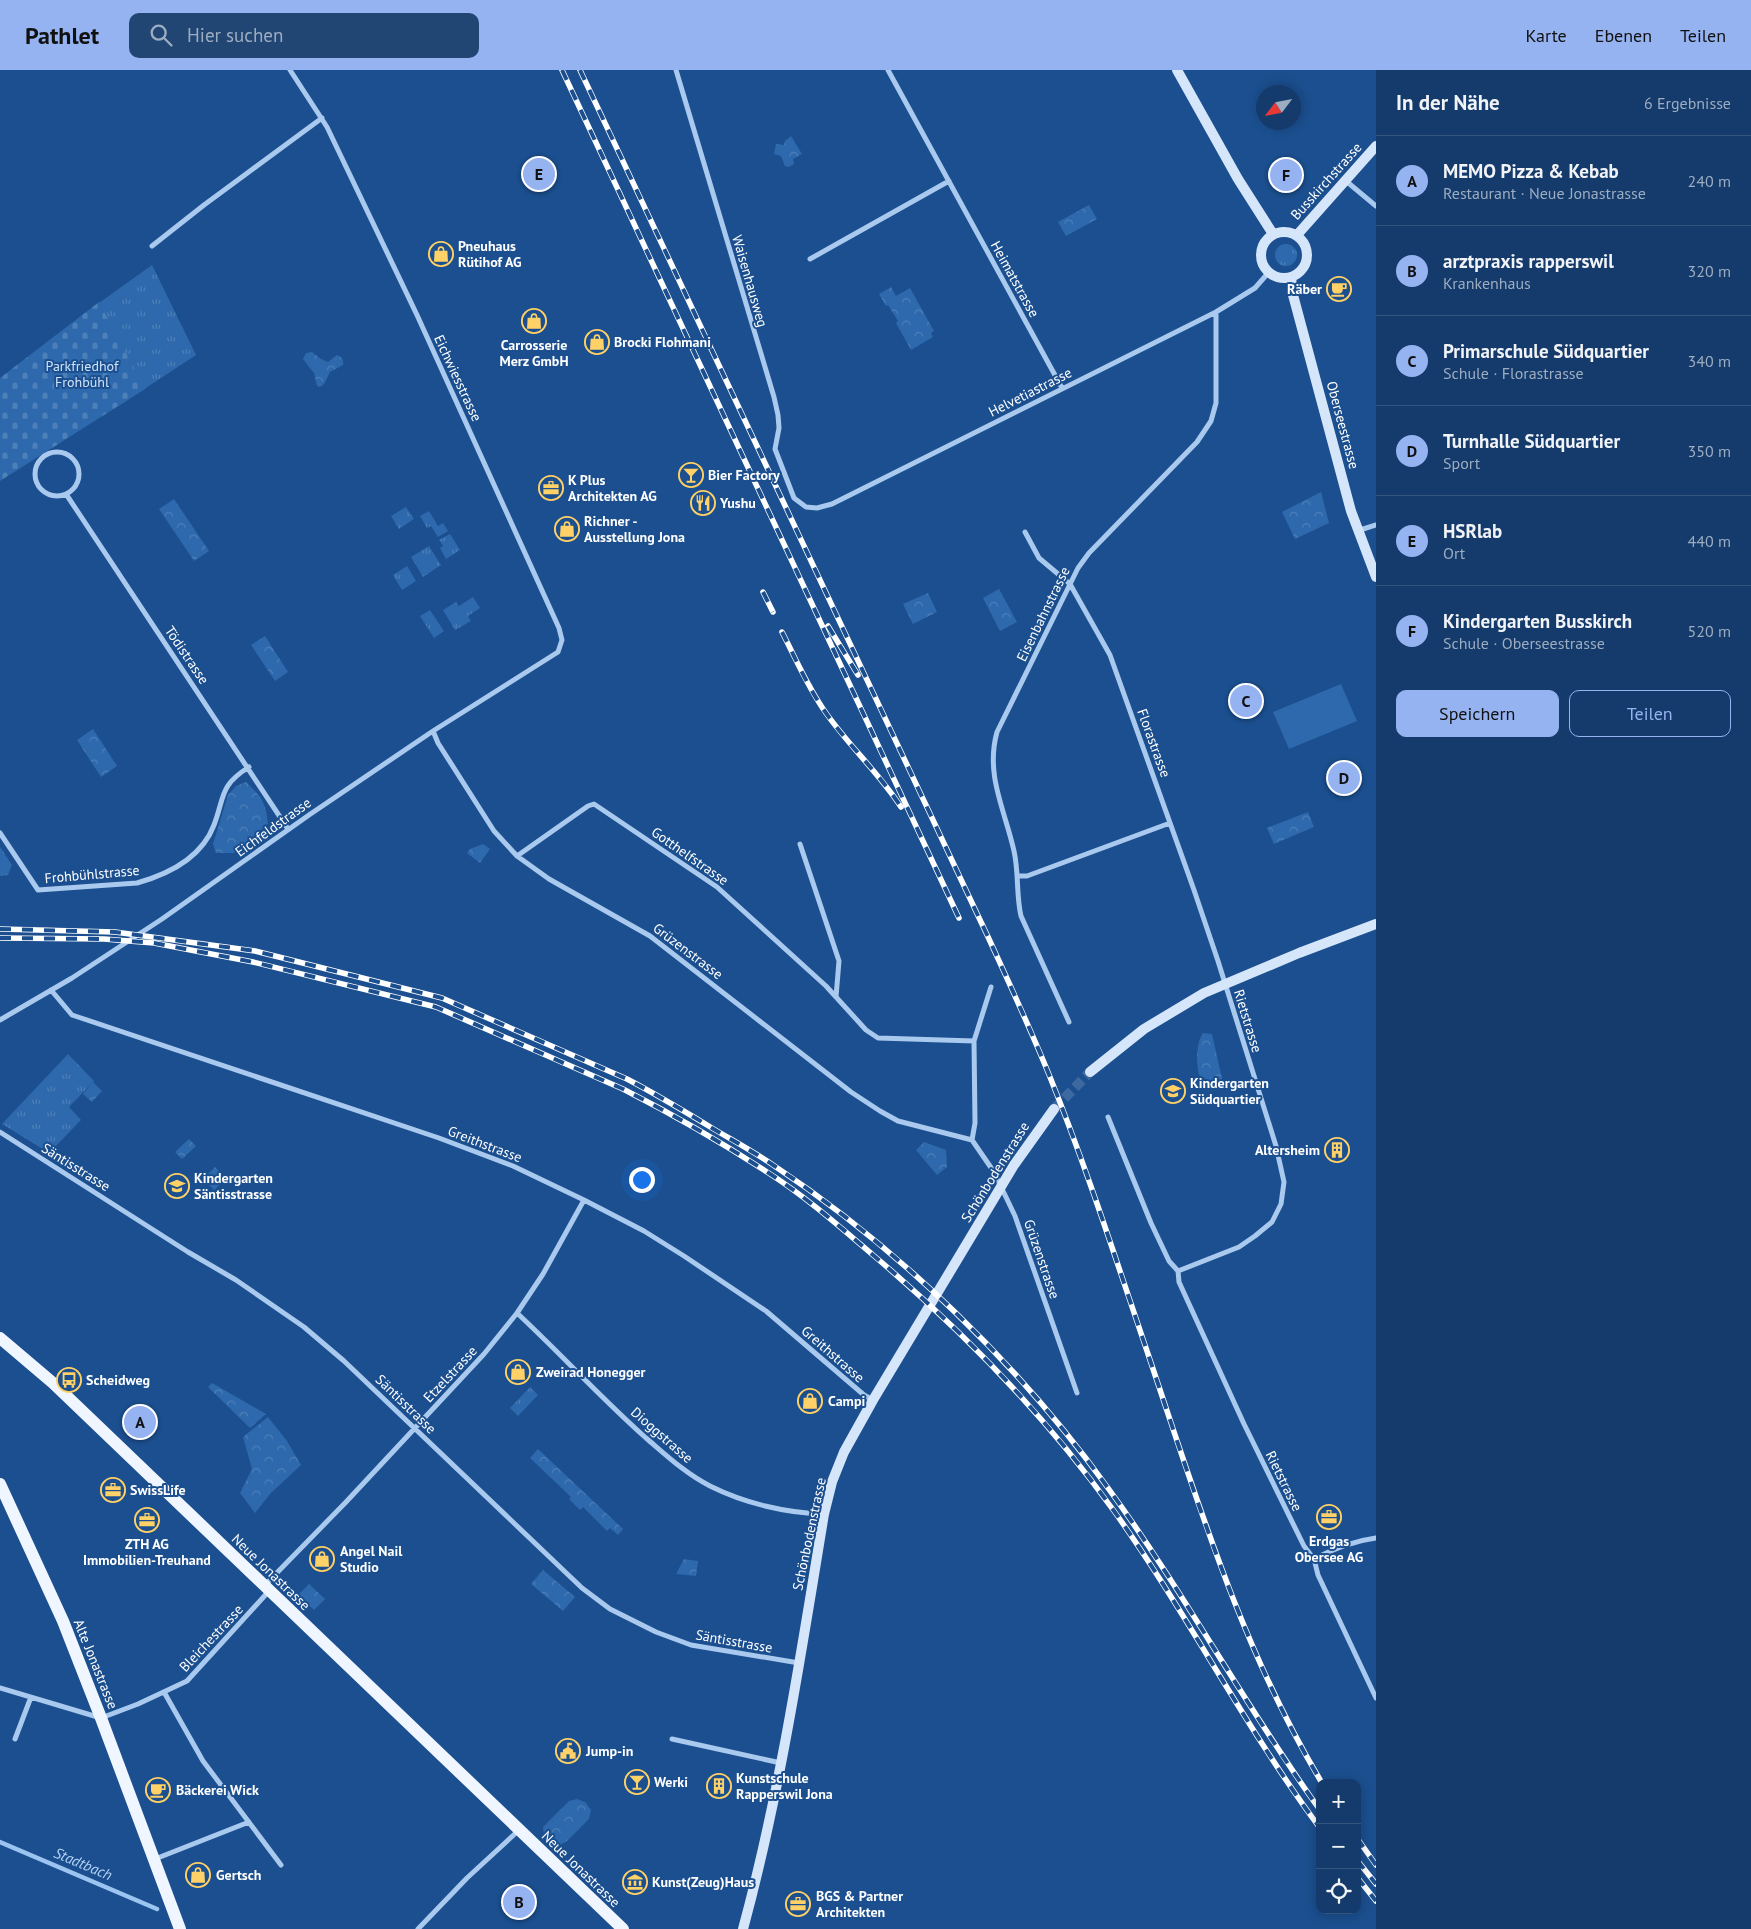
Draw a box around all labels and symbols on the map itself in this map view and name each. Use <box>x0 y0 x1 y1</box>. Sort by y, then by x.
north arrow <box>1256 85 1301 130</box>
street label: Busskirchstrasse <box>1287 139 1365 223</box>
pin: E <box>523 155 555 193</box>
pin: F <box>1270 156 1302 194</box>
street label: Waisenhausweg <box>728 233 772 329</box>
place label: Pneuhaus Rütihof AG <box>458 237 522 271</box>
street label: Heimatstrasse <box>987 238 1043 320</box>
shop icon: Pneuhaus Rütihof AG <box>428 241 454 267</box>
cafe icon: Räber <box>1326 276 1352 302</box>
place label: Räber <box>1287 280 1322 298</box>
shop icon: Carrosserie Merz GmbH <box>521 308 547 334</box>
shop icon: Brocki Flohmani <box>584 329 610 355</box>
street label: Eichwiesstrasse <box>430 332 486 424</box>
place label: Brocki Flohmani <box>614 333 711 351</box>
place label: Carrosserie Merz GmbH <box>500 336 569 370</box>
park label: Parkfriedhof Frohbühl <box>46 357 119 391</box>
street label: Helvetiastrasse <box>985 363 1075 421</box>
street label: Oberseestrasse <box>1323 379 1363 471</box>
bar icon: Bier Factory <box>678 462 704 488</box>
place label: Bier Factory <box>708 466 780 484</box>
place label: K Plus Architekten AG <box>568 471 657 505</box>
office icon: K Plus Architekten AG <box>538 475 564 501</box>
restaurant icon: Yushu <box>690 490 716 516</box>
place label: Yushu <box>719 494 756 512</box>
place label: Richner - Ausstellung Jona <box>584 512 685 546</box>
shop icon: Richner - Ausstellung Jona <box>554 516 580 542</box>
street label: Eisenbahnstrasse <box>1012 564 1074 664</box>
street label: Tödistrasse <box>161 622 213 688</box>
pin: C <box>1230 682 1262 720</box>
street label: Florastrasse <box>1133 706 1175 780</box>
pin: D <box>1328 759 1360 797</box>
street label: Eichfeldstrasse <box>231 793 315 861</box>
street label: Gotthelfstrasse <box>648 823 732 889</box>
street label: Frohbühlstrasse <box>44 861 140 887</box>
street label: Grüzenstrasse <box>649 919 727 983</box>
street label: Rietstrasse <box>1230 987 1266 1055</box>
place label: Kindergarten Südquartier <box>1190 1074 1269 1108</box>
school or university icon: Kindergarten Südquartier <box>1160 1078 1186 1104</box>
street label: Schönbodenstrasse <box>957 1118 1033 1226</box>
street label: Greithstrasse <box>445 1122 525 1166</box>
building icon: Altersheim <box>1324 1137 1350 1163</box>
street label: Säntisstrasse <box>38 1139 114 1195</box>
place label: Altersheim <box>1255 1141 1320 1159</box>
your location <box>629 1167 655 1193</box>
place label: Kindergarten Säntisstrasse <box>194 1169 273 1203</box>
school or university icon: Kindergarten Säntisstrasse <box>164 1173 190 1199</box>
street label: Grüzenstrasse <box>1020 1217 1064 1301</box>
street label: Greithstrasse <box>798 1322 868 1386</box>
street label: Etzelstrasse <box>419 1342 481 1406</box>
shop icon: Zweirad Honegger <box>505 1359 531 1385</box>
place label: Zweirad Honegger <box>536 1363 646 1381</box>
bus stop icon: Scheidweg <box>56 1367 82 1393</box>
place label: Scheidweg <box>86 1371 150 1389</box>
street label: Säntisstrasse <box>372 1371 440 1437</box>
shop icon: Campi <box>797 1388 823 1414</box>
place label: Campi <box>828 1392 865 1410</box>
pin: A <box>124 1403 156 1441</box>
street label: Dioggstrasse <box>627 1403 697 1467</box>
street label: Rietstrasse <box>1262 1448 1306 1514</box>
street label: Schönbodenstrasse <box>788 1476 830 1592</box>
office icon: SwissLife <box>100 1477 126 1503</box>
place label: SwissLife <box>130 1481 186 1499</box>
office icon: Erdgas Obersee AG <box>1316 1504 1342 1530</box>
office icon: ZTH AG Immobilien-Treuhand <box>134 1507 160 1533</box>
street label: Neue Jonastrasse <box>228 1530 314 1614</box>
place label: Erdgas Obersee AG <box>1295 1532 1363 1566</box>
place label: ZTH AG Immobilien-Treuhand <box>83 1535 211 1569</box>
place label: Angel Nail Studio <box>340 1542 403 1576</box>
shop icon: Angel Nail Studio <box>309 1546 335 1572</box>
street label: Bleichestrasse <box>175 1601 247 1675</box>
street label: Alte Jonastrasse <box>70 1617 122 1711</box>
street label: Säntisstrasse <box>694 1625 774 1657</box>
public building icon: Jump-in <box>555 1738 581 1764</box>
place label: Jump-in <box>585 1742 633 1760</box>
bar icon: Werki <box>624 1769 650 1795</box>
place label: Kunstschule Rapperswil Jona <box>736 1769 833 1803</box>
place label: Werki <box>654 1773 688 1791</box>
building icon: Kunstschule Rapperswil Jona <box>706 1773 732 1799</box>
cafe icon: Bäckerei Wick <box>145 1777 171 1803</box>
place label: Bäckerei Wick <box>176 1781 259 1799</box>
street label: Neue Jonastrasse <box>538 1827 624 1911</box>
water label: Stadtbach <box>51 1843 115 1884</box>
shop icon: Gertsch <box>185 1862 211 1888</box>
place label: Gertsch <box>216 1866 261 1884</box>
museum icon: Kunst(Zeug)Haus <box>622 1869 648 1895</box>
place label: Kunst(Zeug)Haus <box>652 1873 754 1891</box>
pin: B <box>503 1883 535 1921</box>
place label: BGS & Partner Architekten <box>816 1887 903 1921</box>
office icon: BGS & Partner Architekten <box>785 1891 811 1917</box>

